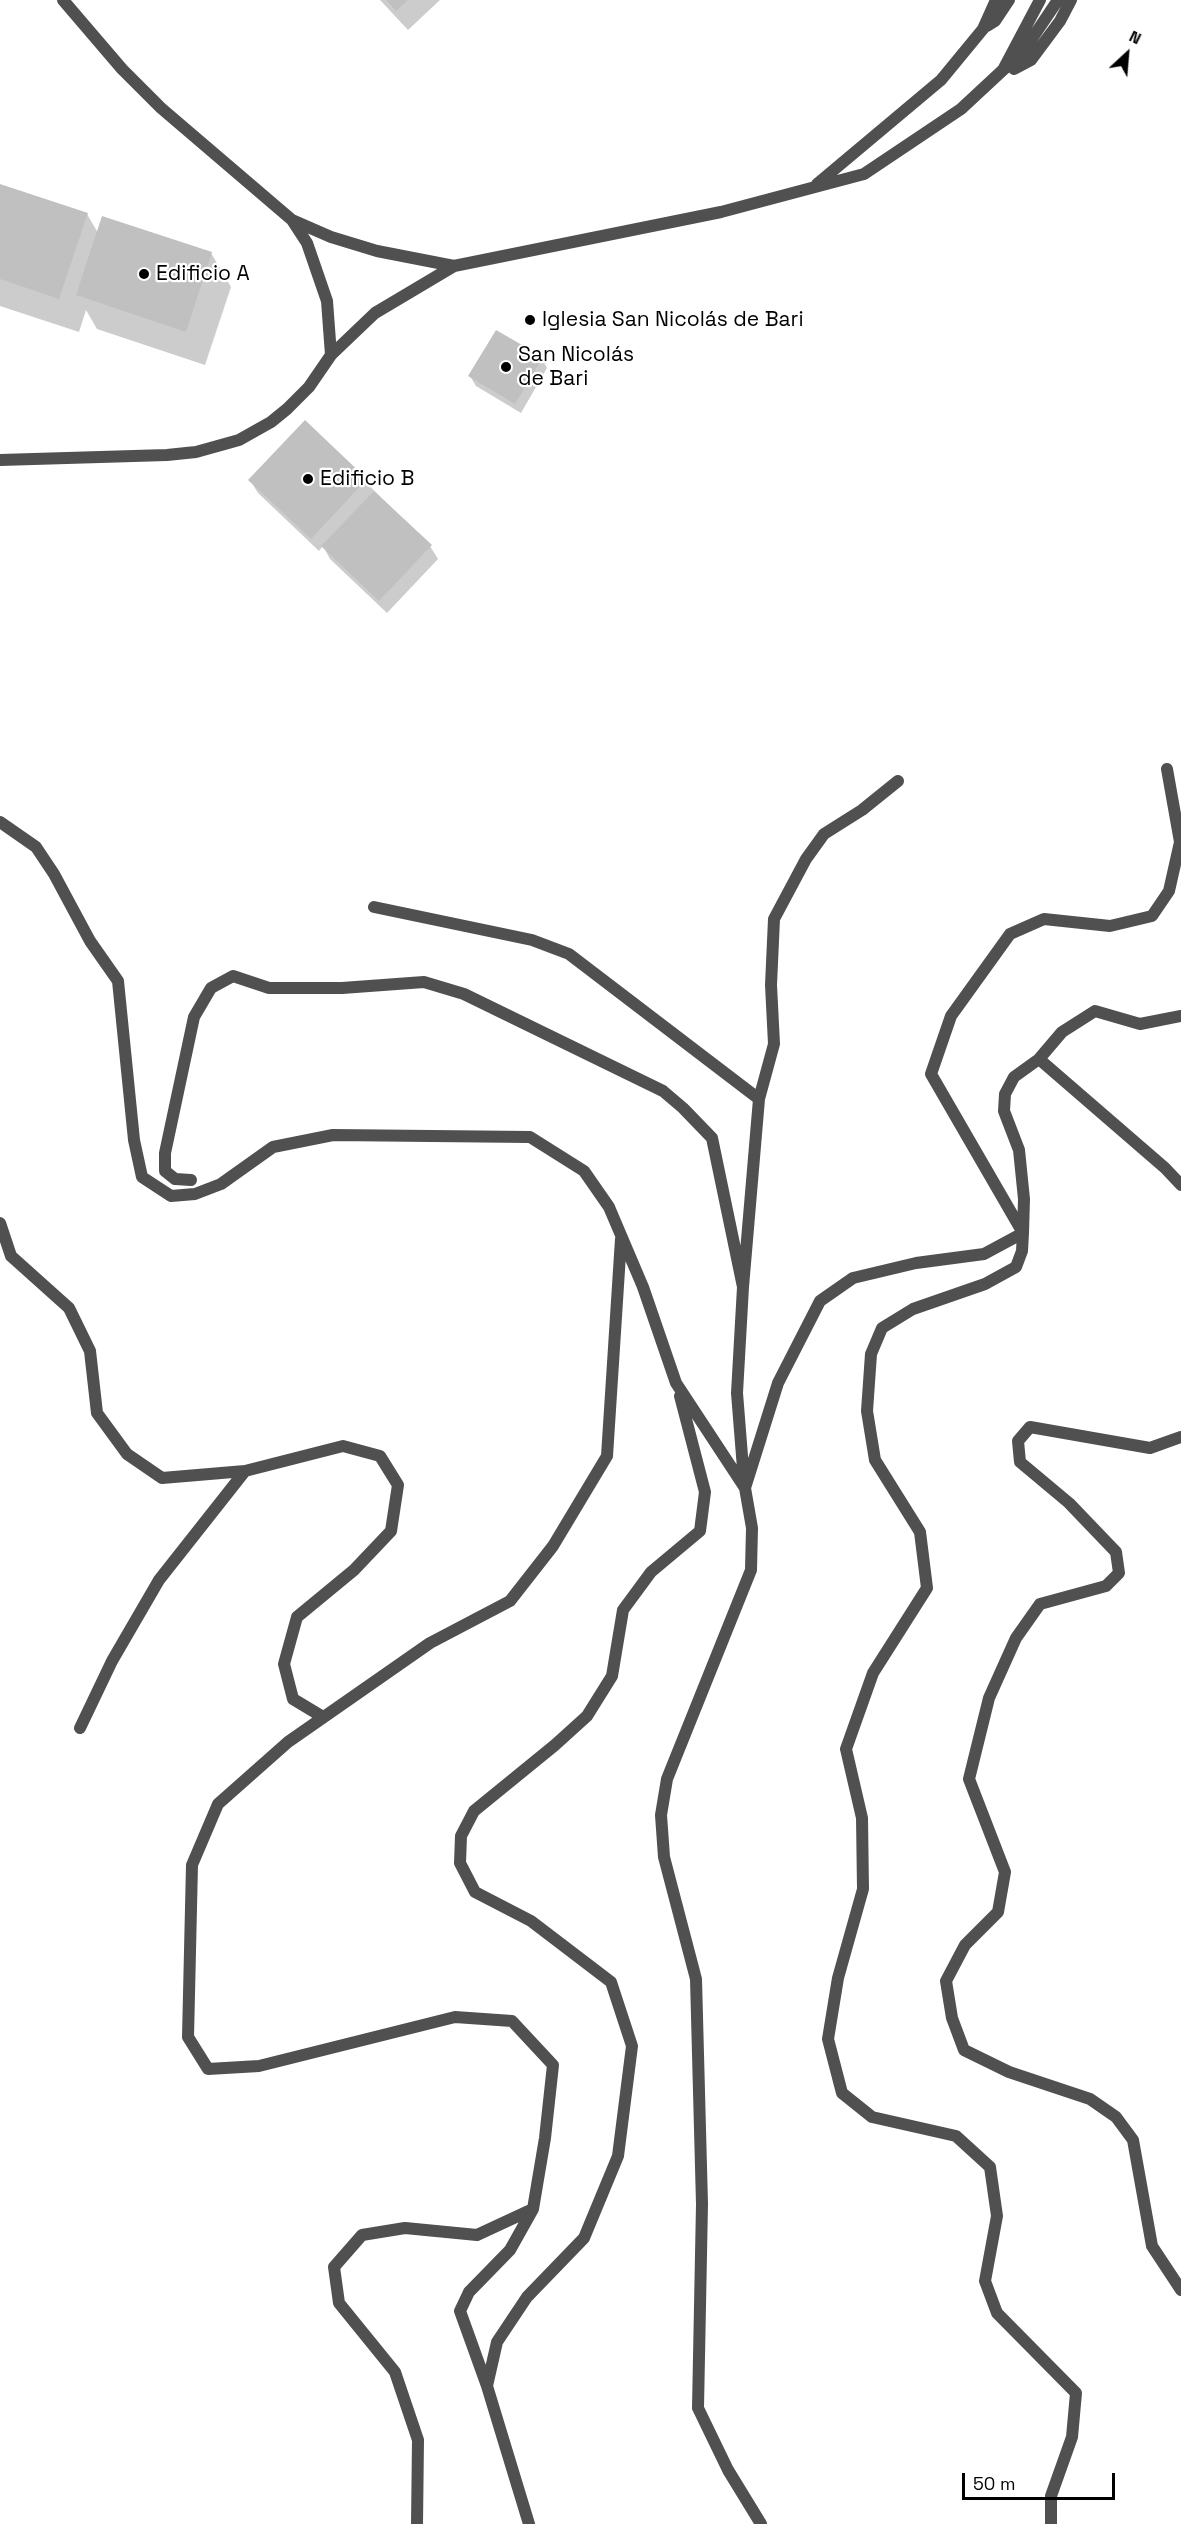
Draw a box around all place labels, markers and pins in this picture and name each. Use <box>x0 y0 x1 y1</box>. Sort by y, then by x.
place label: Edificio A <box>156 261 250 287</box>
marker: Edificio A <box>137 267 151 281</box>
place label: Iglesia San Nicolás de Bari <box>542 307 804 333</box>
marker: Iglesia San Nicolás de Bari <box>523 313 537 327</box>
place label: San Nicolás de Bari <box>518 342 634 392</box>
marker: San Nicolás de Bari <box>499 360 513 374</box>
place label: Edificio B <box>320 466 414 492</box>
marker: Edificio B <box>301 472 315 486</box>

